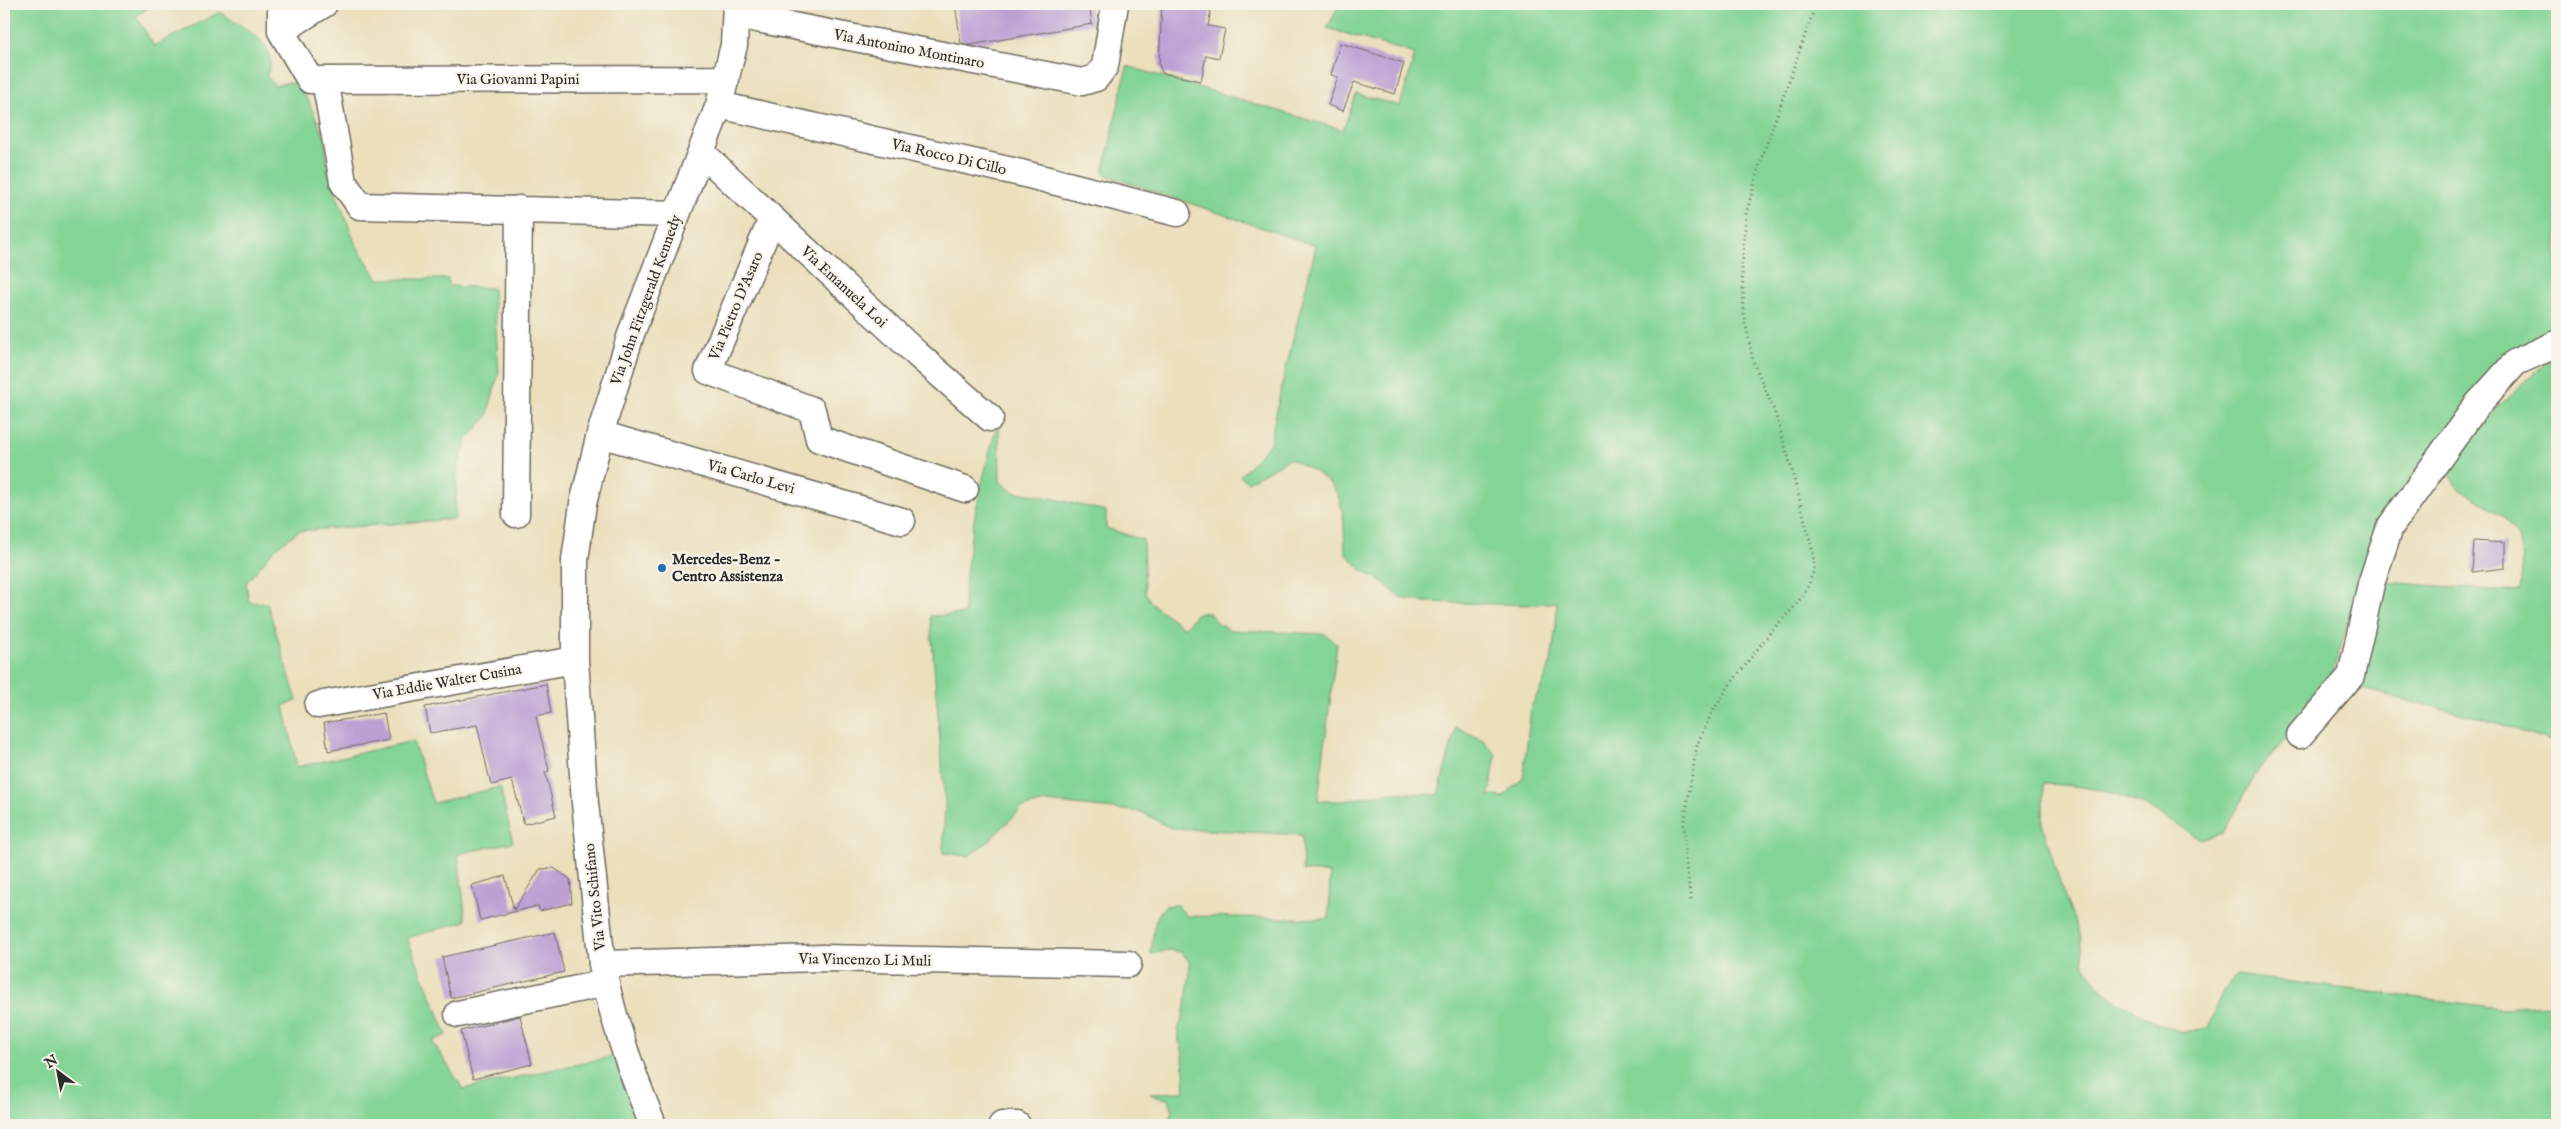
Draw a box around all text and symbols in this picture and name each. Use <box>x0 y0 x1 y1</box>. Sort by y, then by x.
street label: Via Antonino Montinaro <box>831 25 986 73</box>
street label: Via Giovanni Papini <box>456 70 579 89</box>
street label: Via Rocco Di Cillo <box>889 134 1008 179</box>
street label: Via John Fitzgerald Kennedy <box>606 211 686 389</box>
street label: Via Emanuela Loi <box>796 241 891 332</box>
street label: Via Pietro D'Asaro <box>704 249 767 364</box>
street label: Via Carlo Levi <box>704 455 797 499</box>
place label: Mercedes-Benz - Centro Assistenza <box>672 550 784 586</box>
marker: Mercedes-Benz - Centro Assistenza <box>656 562 668 574</box>
street label: Via Eddie Walter Cusina <box>370 659 524 705</box>
street label: Via Vito Schifano <box>580 842 610 953</box>
street label: Via Vincenzo Li Muli <box>797 949 932 971</box>
north arrow <box>32 1046 82 1096</box>
text: N <box>41 1051 62 1073</box>

